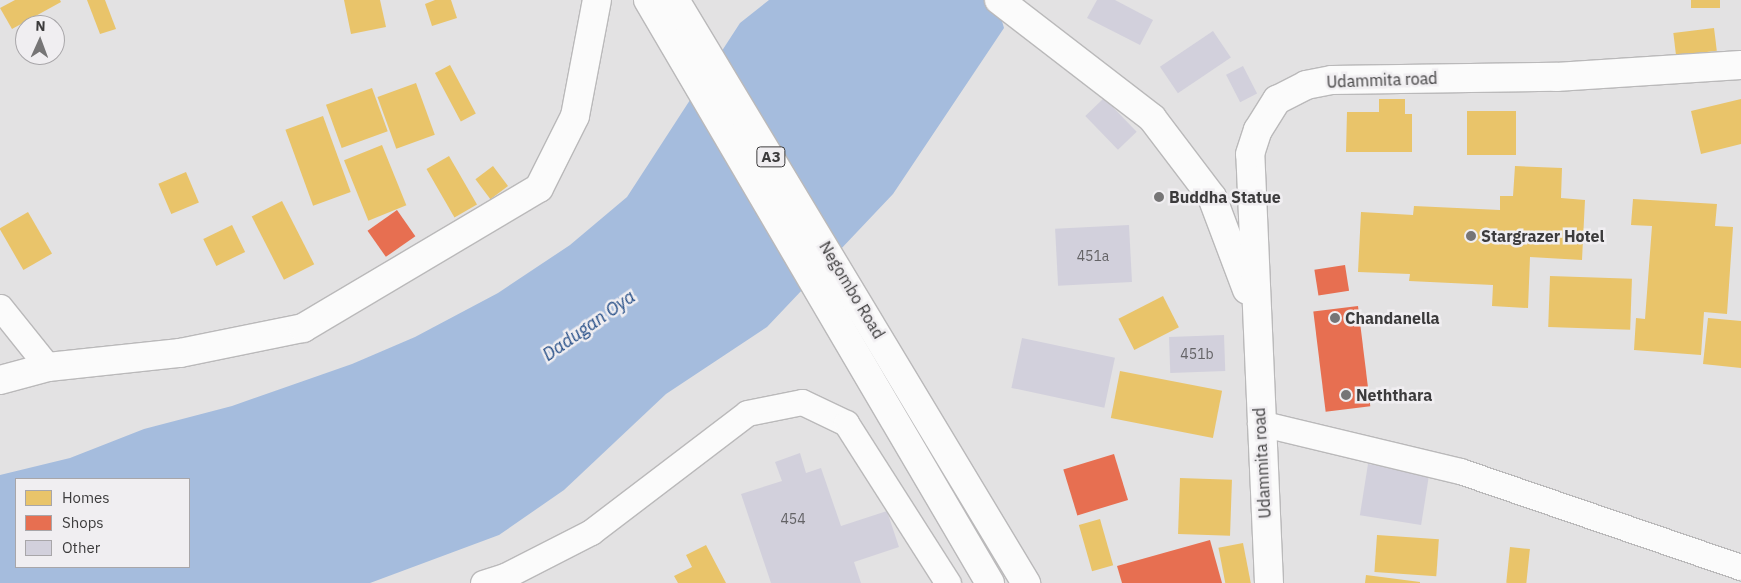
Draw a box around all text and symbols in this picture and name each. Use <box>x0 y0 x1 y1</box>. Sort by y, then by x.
north arrow <box>15 15 65 65</box>
text: N <box>35 17 46 35</box>
street label: Udammita road <box>1326 68 1438 92</box>
road number: A3 <box>756 144 786 170</box>
place label: Buddha Statue <box>1169 187 1281 207</box>
marker: Buddha Statue <box>1153 191 1165 203</box>
place label: Stargrazer Hotel <box>1481 226 1604 246</box>
marker: Stargrazer Hotel <box>1465 230 1477 242</box>
street label: Negombo Road <box>815 238 889 342</box>
house number: 451a <box>1077 248 1109 264</box>
water label: Dadugan Oya <box>538 286 640 366</box>
place label: Chandanella <box>1345 308 1440 328</box>
marker: Chandanella <box>1329 312 1341 324</box>
house number: 451b <box>1180 346 1214 362</box>
place label: Neththara <box>1356 385 1432 405</box>
marker: Neththara <box>1340 389 1352 401</box>
street label: Udammita road <box>1250 407 1274 519</box>
legend <box>15 478 190 568</box>
text: Homes <box>62 488 110 507</box>
house number: 454 <box>780 511 806 527</box>
text: Shops <box>62 513 104 532</box>
text: Other <box>62 538 100 557</box>

